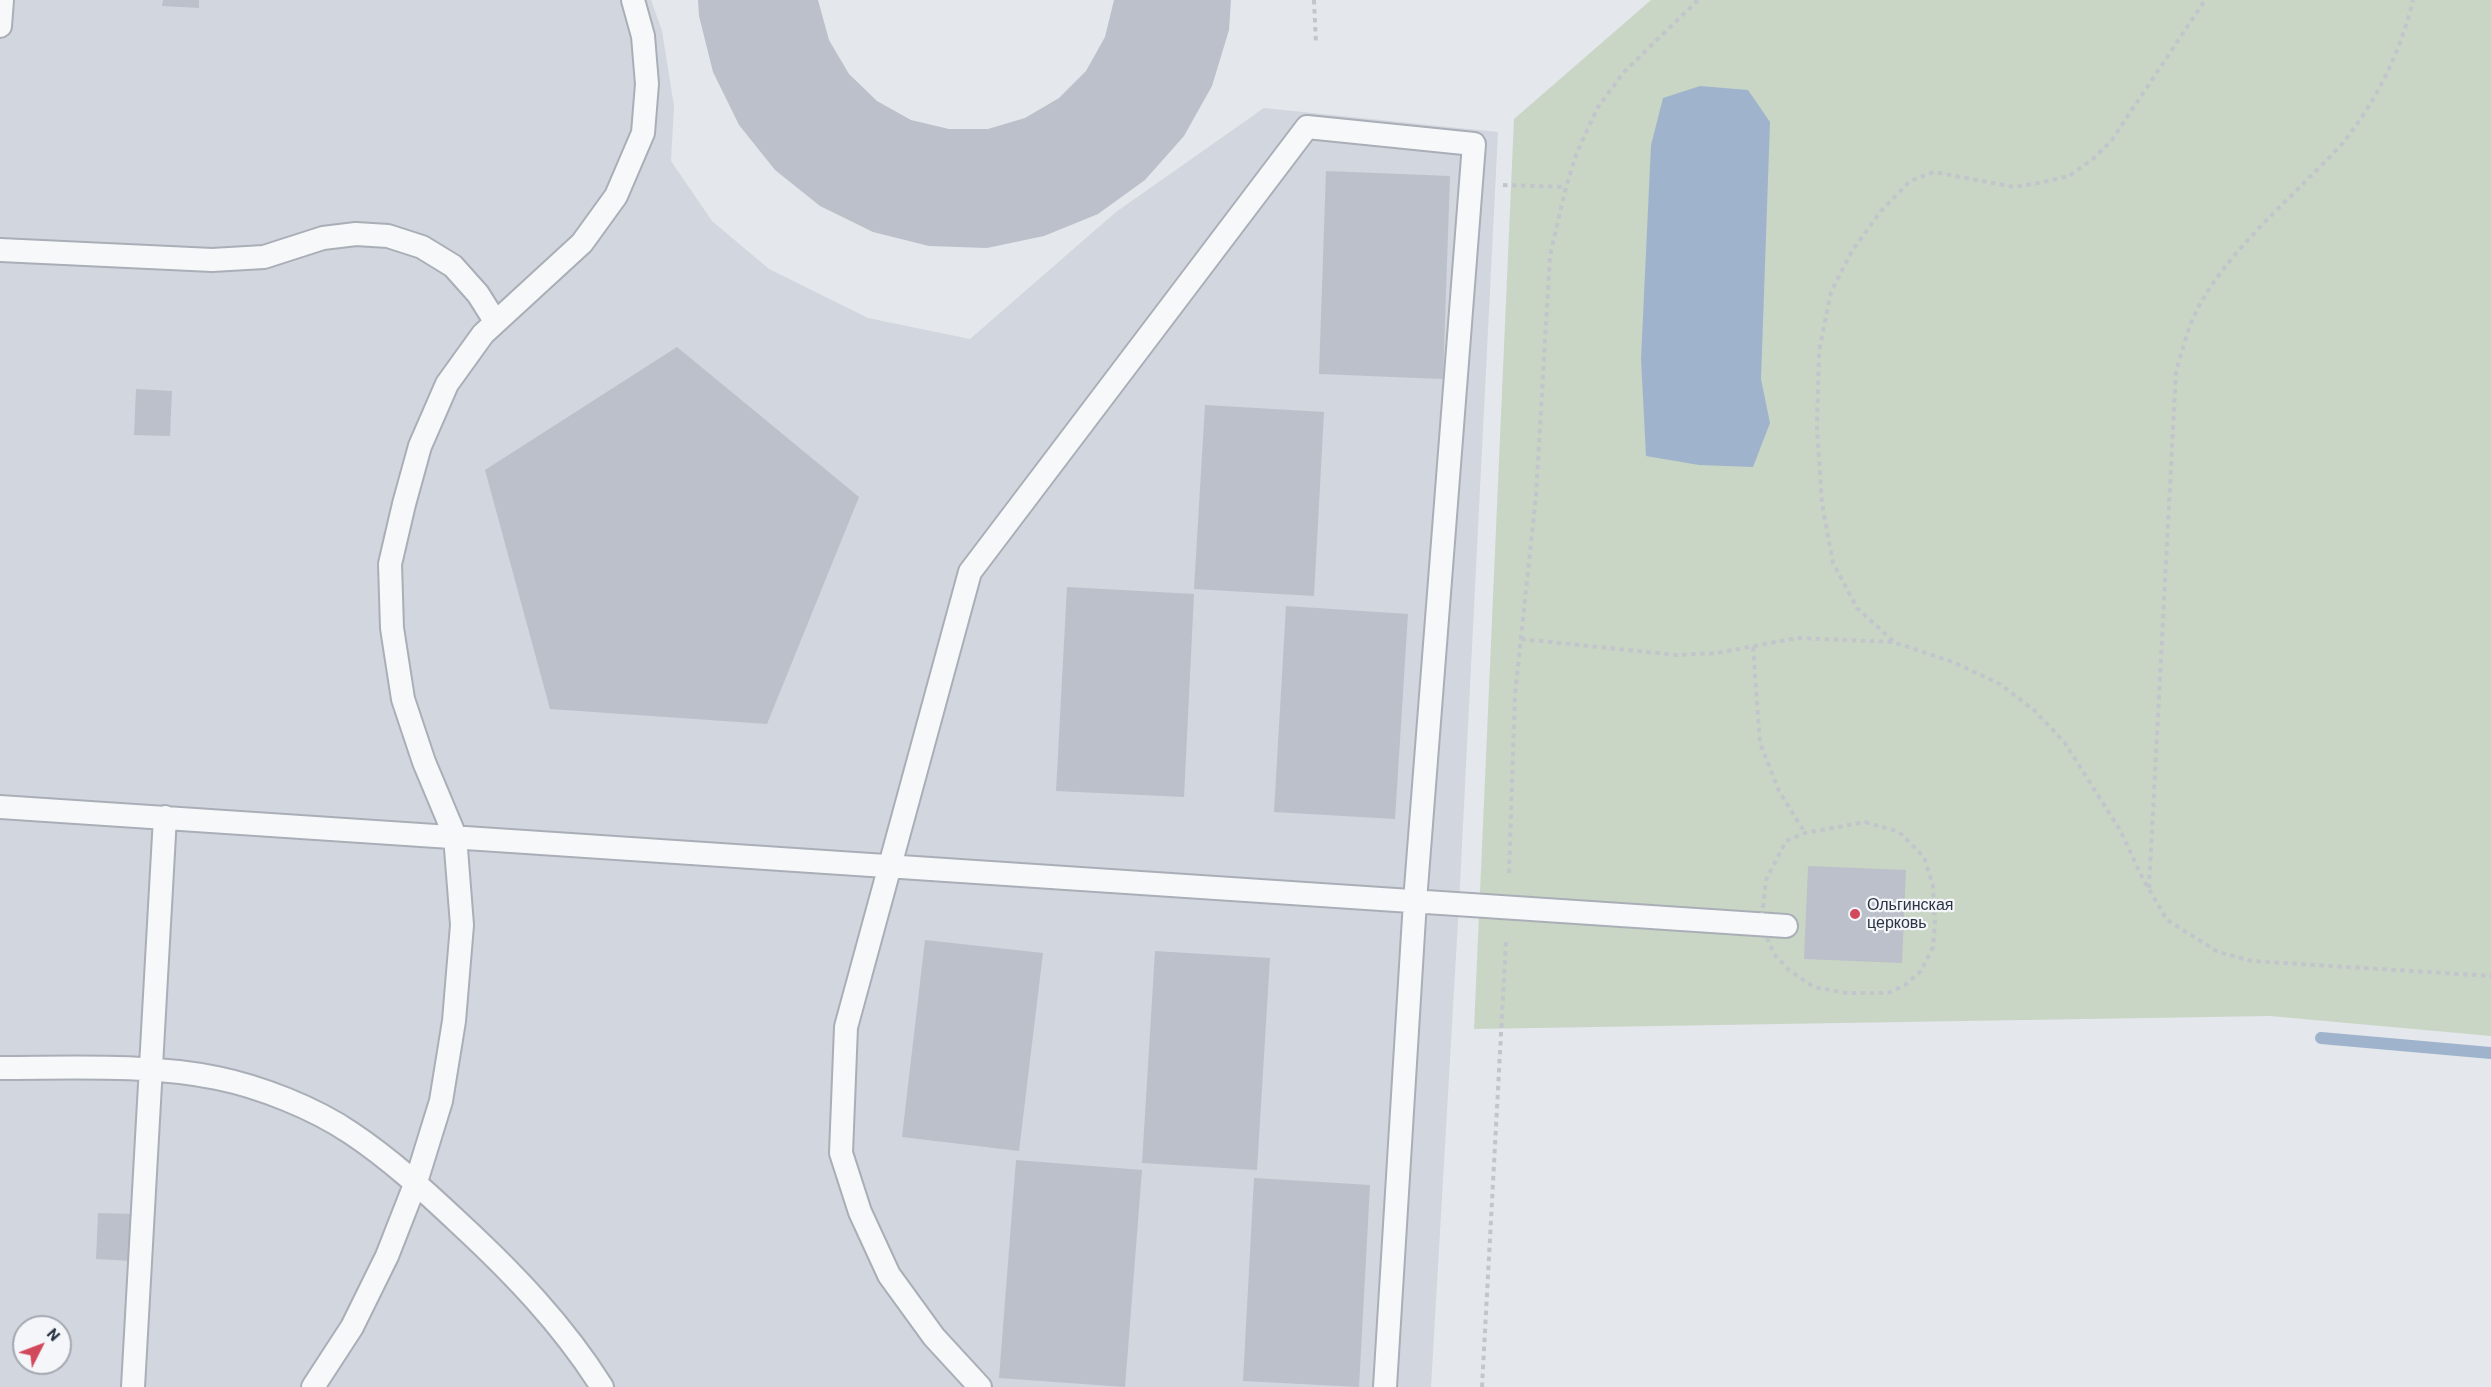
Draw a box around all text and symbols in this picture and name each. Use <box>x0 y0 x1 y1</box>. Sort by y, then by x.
place label: Ольгинская церковь <box>1867 895 1953 933</box>
marker: Ольгинская церковь <box>1848 907 1862 921</box>
north arrow <box>12 1315 72 1375</box>
text: N <box>44 1324 65 1344</box>

